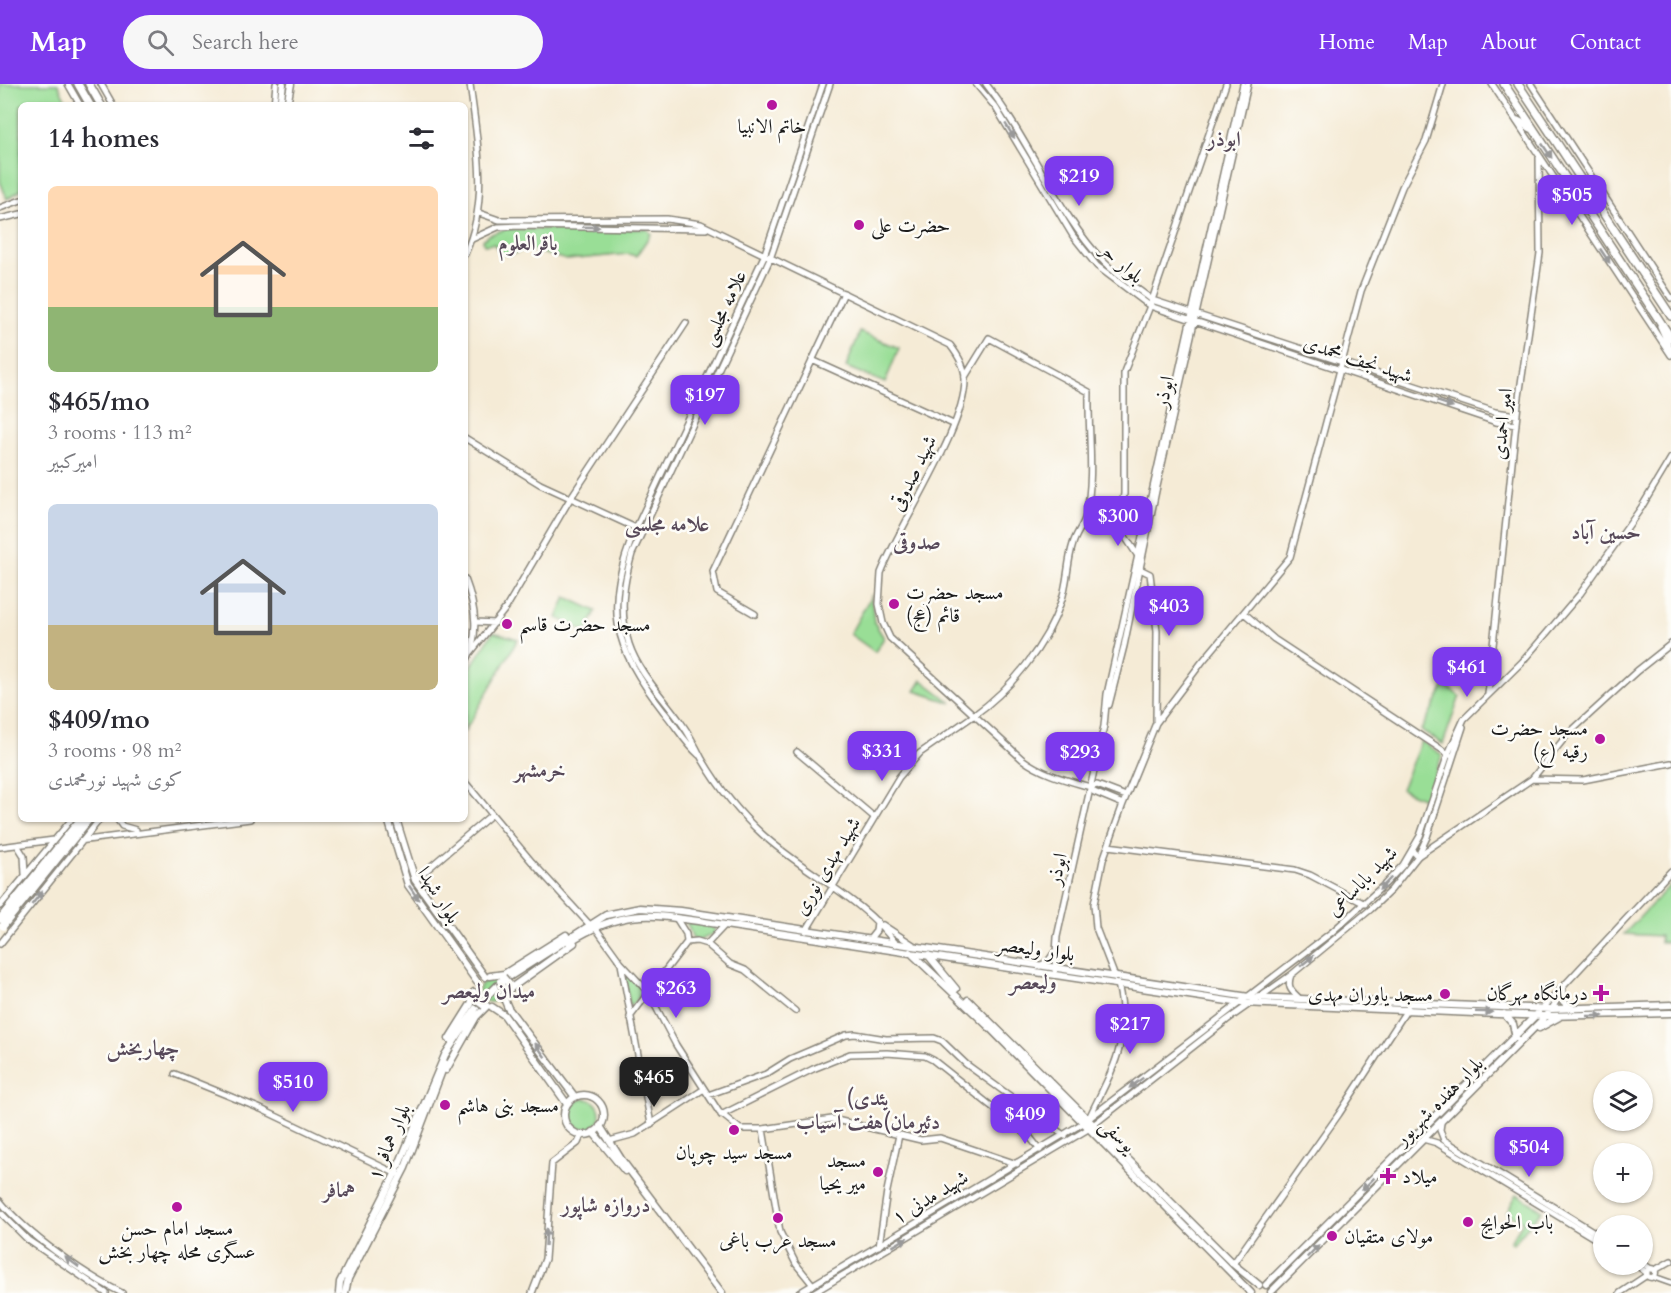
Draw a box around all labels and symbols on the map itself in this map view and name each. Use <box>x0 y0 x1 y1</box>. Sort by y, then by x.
marker: خاتم الانبیا <box>765 98 779 112</box>
place label: خاتم الانبیا <box>738 113 806 144</box>
one-way arrow <box>1005 123 1016 139</box>
district label: ابوذر <box>1205 125 1241 154</box>
one-way arrow <box>1541 143 1552 159</box>
pin: $219 <box>1043 156 1115 207</box>
pin: $505 <box>1536 175 1608 226</box>
place label: حضرت علی <box>871 212 950 240</box>
marker: حضرت علی <box>852 218 866 232</box>
one-way arrow <box>582 222 601 232</box>
district label: باقرالعلوم <box>498 229 558 262</box>
street label: بلوار حر <box>1093 235 1150 290</box>
one-way arrow <box>1599 247 1611 263</box>
street label: علامه مجلسی <box>695 266 754 351</box>
street label: شهید نجف محمدی <box>1300 329 1416 389</box>
street label: ابوذر <box>1147 373 1181 413</box>
pin: $197 <box>669 375 741 426</box>
street label: امیر احمدی <box>1485 387 1519 461</box>
one-way arrow <box>1436 400 1454 410</box>
street label: شهید صدوقی <box>883 430 943 516</box>
pin: $300 <box>1082 496 1154 547</box>
district label: علامه مجلسی <box>625 510 709 539</box>
district label: حسین آباد <box>1571 518 1641 547</box>
district label: صدوقی <box>892 528 941 557</box>
place label: مسجد حضرت قائم (عج) <box>906 579 1004 633</box>
pin: $403 <box>1133 586 1205 637</box>
marker: مسجد حضرت قائم (عج) <box>887 597 901 611</box>
place label: مسجد حضرت قاسم <box>519 611 651 644</box>
marker: مسجد حضرت قاسم <box>500 617 514 631</box>
pin: $461 <box>1431 647 1503 698</box>
place label: مسجد حضرت رقیه (ع) <box>1491 715 1588 769</box>
pin: $331 <box>846 731 918 782</box>
pin: $293 <box>1044 732 1116 783</box>
marker: مسجد حضرت رقیه (ع) <box>1593 732 1607 746</box>
district label: خرمشهر <box>512 756 566 785</box>
street label: شهید مهدی نوری <box>787 812 867 920</box>
street label: شهید باباساعی <box>1321 840 1403 922</box>
street label: ابوذر <box>1040 850 1074 890</box>
street label: بلوار شهدا <box>411 861 467 929</box>
one-way arrow <box>1379 876 1393 890</box>
one-way arrow <box>408 885 420 901</box>
one-way arrow <box>30 890 43 906</box>
street label: بلوار ولیعصر <box>994 930 1076 968</box>
one-way arrow <box>1299 955 1315 968</box>
pin: $263 <box>640 968 712 1019</box>
district label: ولیعصر <box>1006 968 1057 997</box>
district label: میدان ولیعصر <box>440 977 535 1006</box>
place label: درمانگاه مهرگان <box>1486 980 1588 1007</box>
place label: مسجد یاوران مهدی <box>1308 981 1433 1008</box>
marker: درمانگاه مهرگان <box>1592 984 1610 1002</box>
marker: مسجد یاوران مهدی <box>1438 987 1452 1001</box>
pin: $217 <box>1094 1004 1166 1055</box>
one-way arrow <box>1475 1008 1494 1017</box>
one-way arrow <box>1586 1011 1605 1021</box>
district label: چهاربخش <box>106 1034 180 1063</box>
one-way arrow <box>534 1042 546 1058</box>
street label: بلوار هفده شهریور <box>1387 1051 1489 1153</box>
pin: $465 <box>618 1057 690 1108</box>
pin: $510 <box>257 1062 329 1113</box>
one-way arrow <box>1128 1077 1143 1089</box>
district label: (یئدی دئیرمان)هفت آسیاب <box>796 1084 940 1137</box>
place label: مسجد بنی هاشم <box>457 1092 559 1125</box>
pin: $409 <box>989 1094 1061 1145</box>
marker: مسجد بنی هاشم <box>438 1098 452 1112</box>
street label: بلوار همافر ۱ <box>361 1100 417 1184</box>
street label: یوسفی <box>1094 1111 1143 1160</box>
marker: مسجد سید چوپان <box>727 1123 741 1137</box>
pin: $504 <box>1493 1127 1565 1178</box>
place label: مسجد سید چوپان <box>675 1139 793 1167</box>
place label: مسجد میر یحیا <box>820 1147 866 1197</box>
place label: میلاد <box>1402 1163 1437 1190</box>
street label: شهید مدنی ۱ <box>887 1164 973 1230</box>
marker: مسجد میر یحیا <box>871 1165 885 1179</box>
marker: میلاد <box>1379 1167 1397 1185</box>
district label: همافر <box>321 1176 355 1205</box>
one-way arrow <box>1361 1176 1375 1190</box>
district label: دروازه شاپور <box>560 1191 650 1220</box>
marker: مسجد امام حسن عسگری محله چهار بخش <box>170 1200 184 1214</box>
place label: باب الحوایج <box>1480 1209 1553 1239</box>
marker: مسجد عرب باغی <box>771 1211 785 1225</box>
place label: مسجد امام حسن عسگری محله چهار بخش <box>98 1215 256 1265</box>
marker: باب الحوایج <box>1461 1215 1475 1229</box>
place label: مولای متقیان <box>1344 1223 1433 1250</box>
one-way arrow <box>542 1227 551 1246</box>
place label: مسجد عرب باغی <box>719 1227 837 1254</box>
marker: مولای متقیان <box>1325 1229 1339 1243</box>
one-way arrow <box>892 1237 909 1247</box>
one-way arrow <box>1306 1245 1320 1259</box>
one-way arrow <box>65 1256 80 1268</box>

